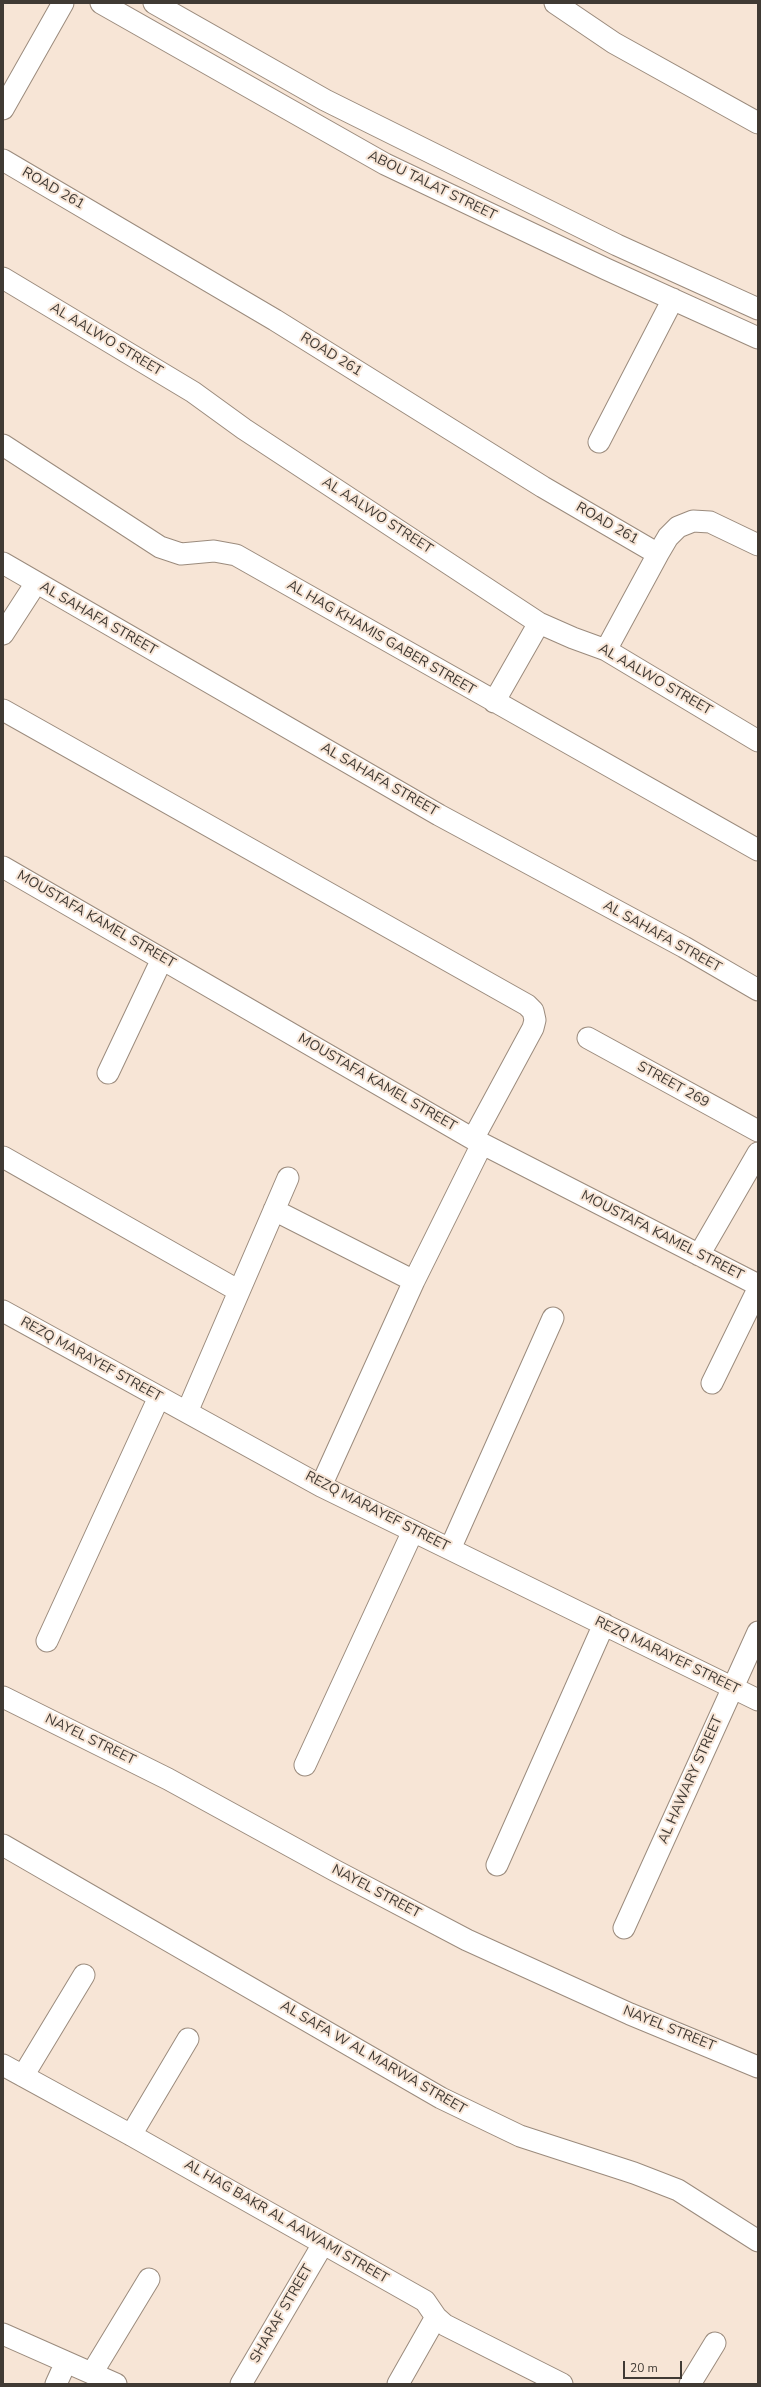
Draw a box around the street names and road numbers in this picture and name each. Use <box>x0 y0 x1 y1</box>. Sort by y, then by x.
street label: ABOU TALAT STREET <box>365 148 499 224</box>
street label: ROAD 261 <box>19 164 87 214</box>
street label: AL AALWO STREET <box>47 300 165 380</box>
street label: ROAD 261 <box>297 330 365 380</box>
street label: AL AALWO STREET <box>319 474 435 558</box>
street label: ROAD 261 <box>573 499 641 549</box>
street label: AL HAG KHAMIS GABER STREET <box>284 577 478 699</box>
street label: AL SAHAFA STREET <box>36 579 160 659</box>
street label: AL AALWO STREET <box>595 641 715 719</box>
street label: AL SAHAFA STREET <box>317 740 441 820</box>
street label: MOUSTAFA KAMEL STREET <box>14 868 178 972</box>
street label: AL SAHAFA STREET <box>600 898 724 976</box>
street label: MOUSTAFA KAMEL STREET <box>295 1031 459 1135</box>
street label: STREET 269 <box>634 1058 712 1112</box>
street label: MOUSTAFA KAMEL STREET <box>578 1188 746 1284</box>
street label: REZQ MARAYEF STREET <box>17 1314 165 1406</box>
street label: REZQ MARAYEF STREET <box>302 1468 452 1556</box>
street label: REZQ MARAYEF STREET <box>592 1614 742 1698</box>
street label: NAYEL STREET <box>42 1711 138 1769</box>
street label: AL HAWARY STREET <box>655 1713 727 1847</box>
street label: NAYEL STREET <box>329 1861 423 1923</box>
street label: AL SAFA W AL MARWA STREET <box>277 1998 469 2118</box>
street label: NAYEL STREET <box>620 2003 718 2055</box>
street label: AL HAG BAKR AL AAWAMI STREET <box>181 2156 391 2288</box>
street label: SHARAF STREET <box>247 2262 317 2366</box>

